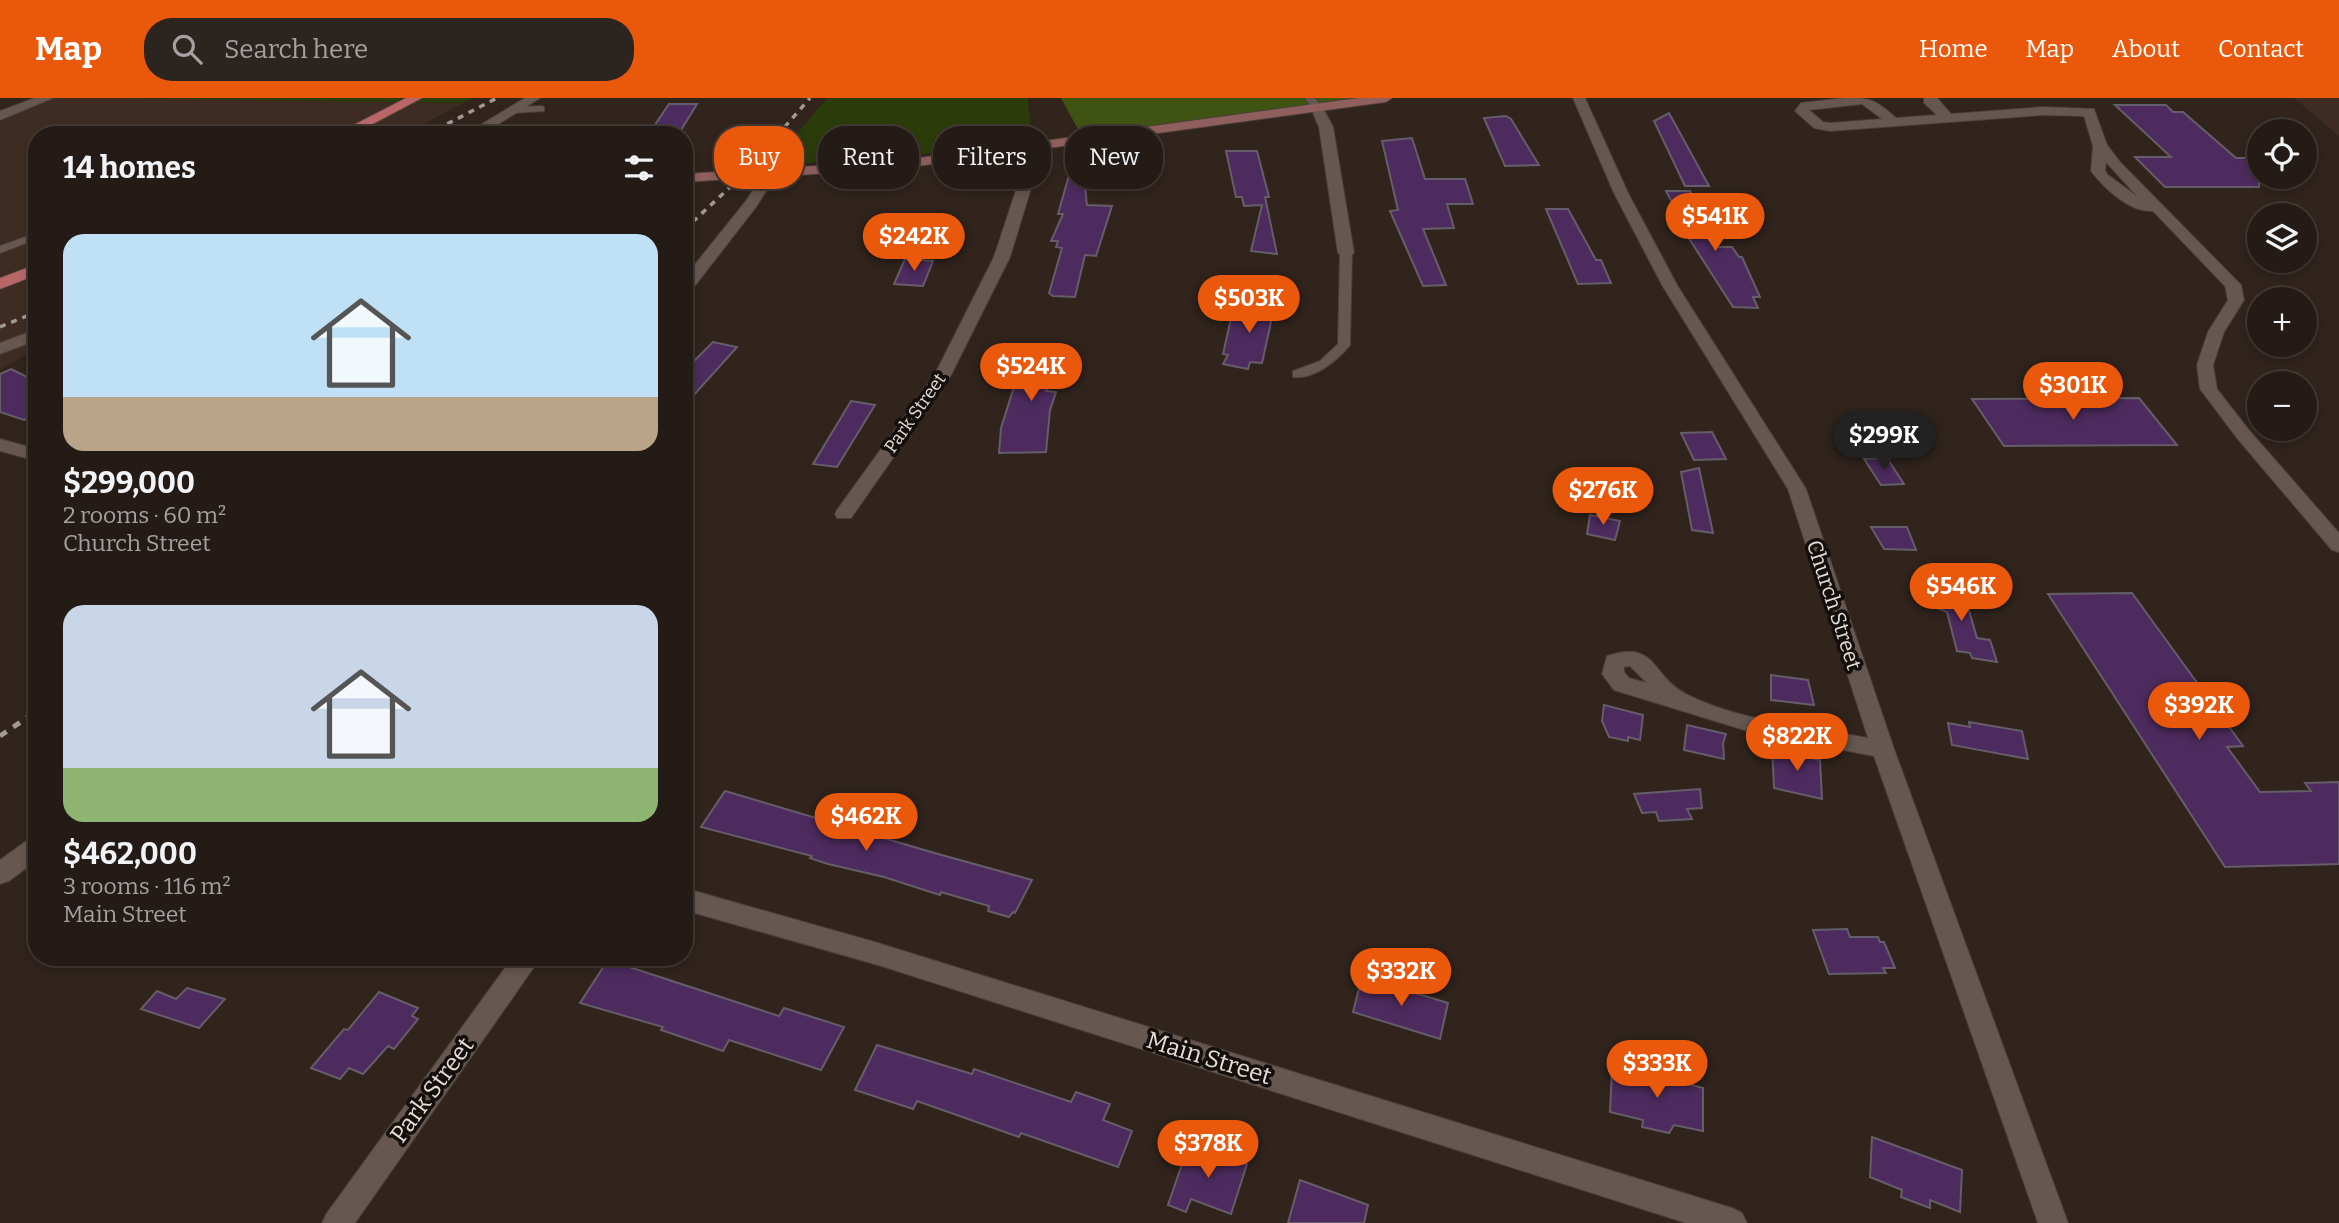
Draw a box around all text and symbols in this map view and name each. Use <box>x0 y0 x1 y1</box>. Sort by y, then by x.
search box <box>144 18 634 81</box>
text: Map <box>35 29 102 69</box>
icon: search <box>168 30 206 68</box>
text: Search here <box>224 34 368 65</box>
text: Home <box>1919 35 1988 63</box>
text: Map <box>2026 35 2074 63</box>
text: About <box>2112 35 2180 63</box>
text: Contact <box>2218 35 2304 63</box>
map controls <box>2247 119 2317 441</box>
button: locate <box>2247 119 2317 189</box>
chip: Buy <box>714 126 804 189</box>
chip: Rent <box>818 126 919 189</box>
chip: Filters <box>933 126 1051 189</box>
chip: New <box>1065 126 1163 189</box>
icon: filters <box>620 149 658 187</box>
text: 14 homes <box>63 150 196 186</box>
pin: $541K <box>1666 194 1764 253</box>
text: $541K <box>1682 202 1749 230</box>
button: layers <box>2247 203 2317 273</box>
pin: $242K <box>865 214 963 273</box>
text: $242K <box>879 222 949 250</box>
pin: $503K <box>1200 275 1298 335</box>
icon: home <box>298 280 424 406</box>
text: $503K <box>1214 284 1284 312</box>
button: + <box>2247 287 2317 357</box>
pin: $524K <box>982 344 1080 403</box>
text: $524K <box>996 352 1066 380</box>
pin: $301K <box>2024 362 2122 422</box>
street label: Park Street <box>879 368 951 457</box>
text: $301K <box>2039 371 2107 399</box>
button: − <box>2247 371 2317 441</box>
pin: $299K <box>1835 412 1933 472</box>
text: $299K <box>1849 421 1919 449</box>
text: $299,000 <box>63 465 195 501</box>
pin: $276K <box>1554 468 1652 527</box>
text: $276K <box>1568 476 1638 504</box>
text: 2 rooms · 60 m² <box>63 501 226 529</box>
text: Church Street <box>63 529 211 557</box>
street label: Church Street <box>1801 537 1867 673</box>
pin: $546K <box>1912 564 2010 623</box>
text: $546K <box>1926 572 1996 600</box>
icon: home <box>298 651 424 777</box>
pin: $392K <box>2150 682 2248 742</box>
text: $392K <box>2164 691 2234 719</box>
pin: $822K <box>1748 714 1846 773</box>
text: $822K <box>1762 722 1832 750</box>
pin: $462K <box>817 794 915 853</box>
text: $462K <box>831 802 901 830</box>
text: $462,000 <box>63 836 197 872</box>
text: 3 rooms · 116 m² <box>63 872 231 900</box>
text: Main Street <box>63 900 187 928</box>
pin: $332K <box>1352 948 1450 1008</box>
text: $332K <box>1366 957 1436 985</box>
street label: Main Street <box>1143 1026 1275 1090</box>
street label: Park Street <box>384 1032 480 1148</box>
pin: $333K <box>1608 1040 1706 1100</box>
text: $333K <box>1623 1049 1691 1077</box>
pin: $378K <box>1159 1121 1257 1180</box>
text: $378K <box>1173 1129 1243 1157</box>

